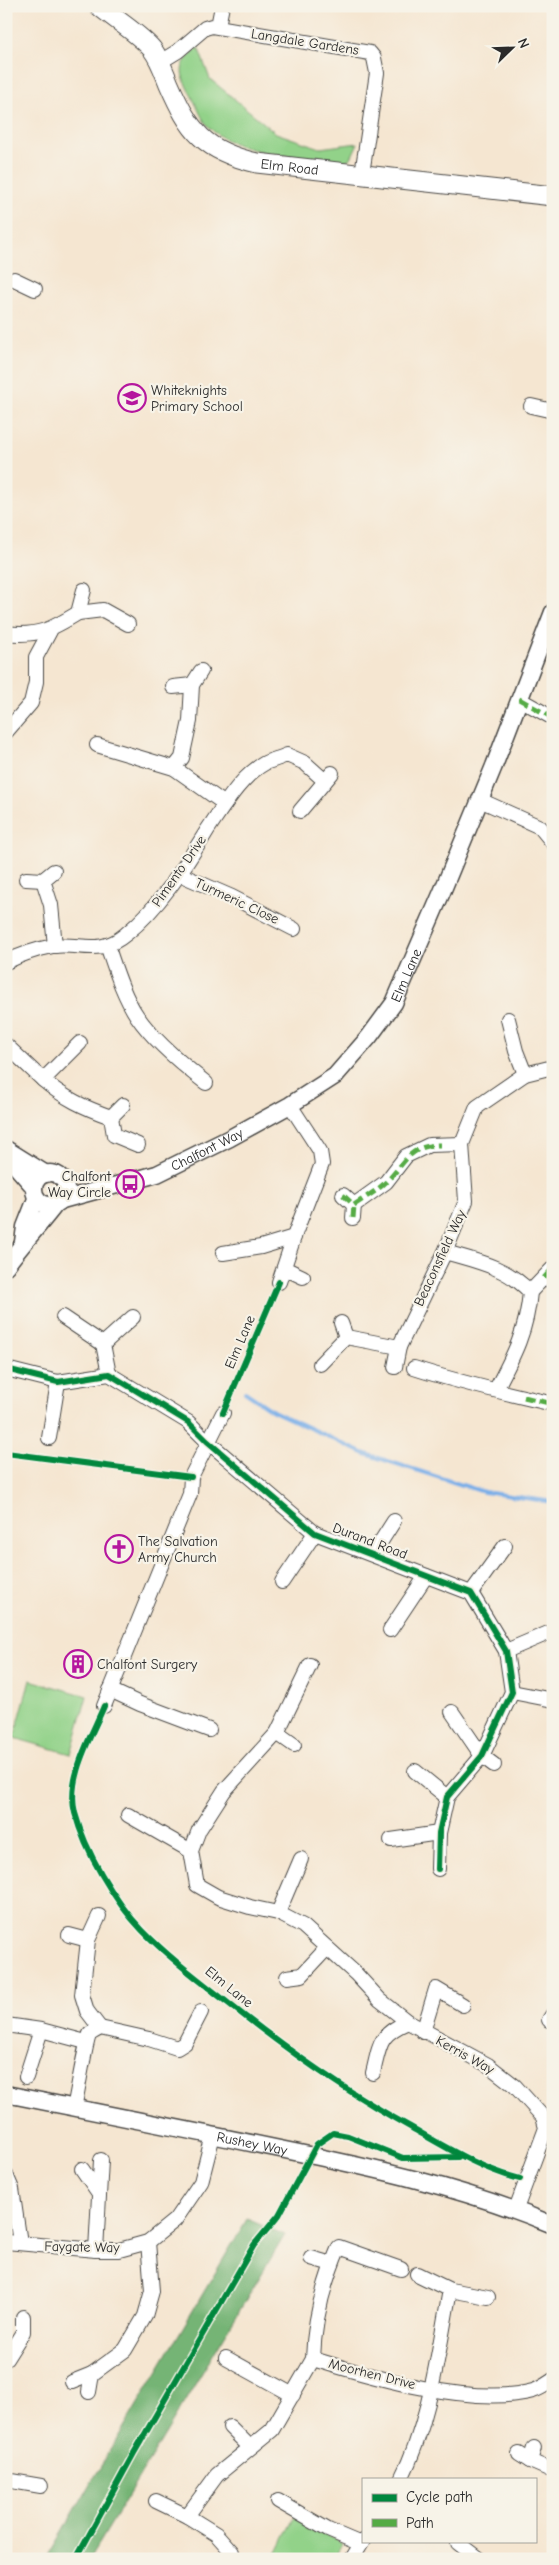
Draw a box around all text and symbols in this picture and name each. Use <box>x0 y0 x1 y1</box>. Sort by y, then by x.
north arrow <box>486 22 536 72</box>
street label: Langdale Gardens <box>250 25 360 59</box>
text: N <box>514 36 533 51</box>
street label: Elm Road <box>260 155 319 178</box>
place label: Whiteknights Primary School <box>151 382 243 415</box>
school or university icon: Whiteknights Primary School <box>117 383 147 413</box>
street label: Pimento Drive <box>148 832 210 910</box>
street label: Turmeric Close <box>192 874 282 928</box>
street label: Elm Lane <box>387 946 425 1005</box>
street label: Chalfont Way <box>168 1124 247 1174</box>
place label: Chalfont Way Circle <box>48 1168 112 1201</box>
bus stop icon: Chalfont Way Circle <box>115 1169 145 1199</box>
street label: Beaconsfield Way <box>410 1206 470 1309</box>
street label: Elm Lane <box>221 1313 259 1371</box>
street label: Durand Road <box>330 1519 410 1563</box>
place label: The Salvation Army Church <box>138 1533 218 1566</box>
church icon: The Salvation Army Church <box>104 1534 134 1564</box>
building icon: Chalfont Surgery <box>63 1649 93 1679</box>
place label: Chalfont Surgery <box>97 1656 198 1673</box>
street label: Elm Lane <box>202 1963 256 2011</box>
street label: Kerris Way <box>433 2032 498 2078</box>
street label: Rushey Way <box>215 2128 290 2159</box>
street label: Faygate Way <box>44 2238 120 2256</box>
street label: Moorhen Drive <box>327 2355 417 2393</box>
legend <box>362 2478 536 2542</box>
text: Cycle path <box>406 2488 473 2506</box>
text: Path <box>406 2514 434 2532</box>

